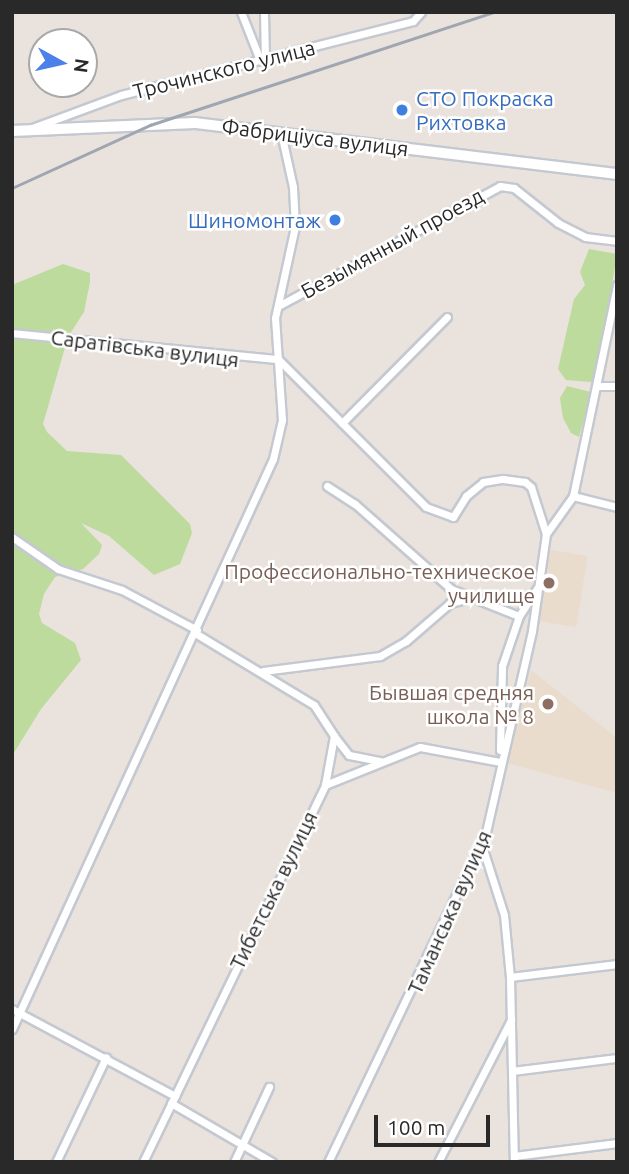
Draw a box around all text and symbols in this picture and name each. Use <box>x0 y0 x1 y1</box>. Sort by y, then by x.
north arrow <box>28 28 98 98</box>
street label: Трочинского улица <box>130 34 318 104</box>
text: N <box>70 57 94 74</box>
place label: СТО Покраска Рихтовка <box>416 85 554 135</box>
marker: СТО Покраска Рихтовка <box>394 102 410 118</box>
street label: Фабриціуса вулиця <box>220 113 410 161</box>
street label: Безымянный проезд <box>296 182 488 304</box>
place label: Шиномонтаж <box>188 207 321 233</box>
marker: Шиномонтаж <box>327 212 343 228</box>
street label: Саратівська вулиця <box>49 324 241 372</box>
place label: Профессионально-техническое училище <box>224 558 535 608</box>
marker: Профессионально-техническое училище <box>541 575 557 591</box>
place label: Бывшая средняя школа № 8 <box>369 679 534 729</box>
marker: Бывшая средняя школа № 8 <box>540 696 556 712</box>
street label: Тибетська вулиця <box>224 807 322 973</box>
street label: Таманська вулиця <box>402 826 496 998</box>
scale bar <box>377 1100 492 1144</box>
text: 100 m <box>387 1115 445 1139</box>

